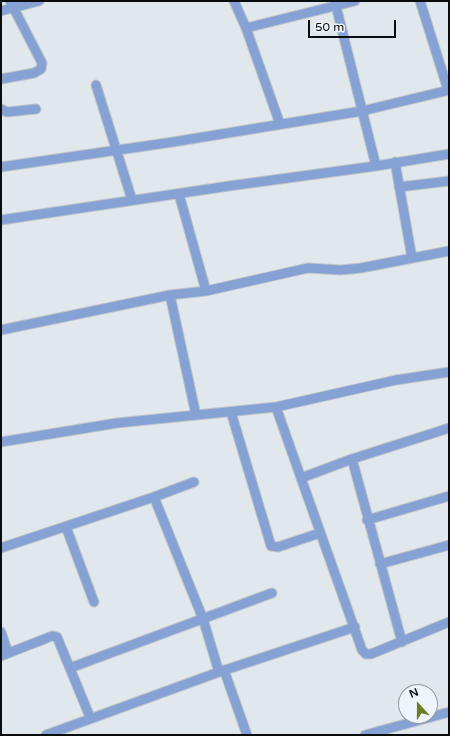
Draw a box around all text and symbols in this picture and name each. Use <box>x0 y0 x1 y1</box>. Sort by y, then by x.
scale bar <box>310 12 398 38</box>
text: 50 m <box>315 20 344 34</box>
north arrow <box>398 684 438 724</box>
text: N <box>407 686 420 701</box>

